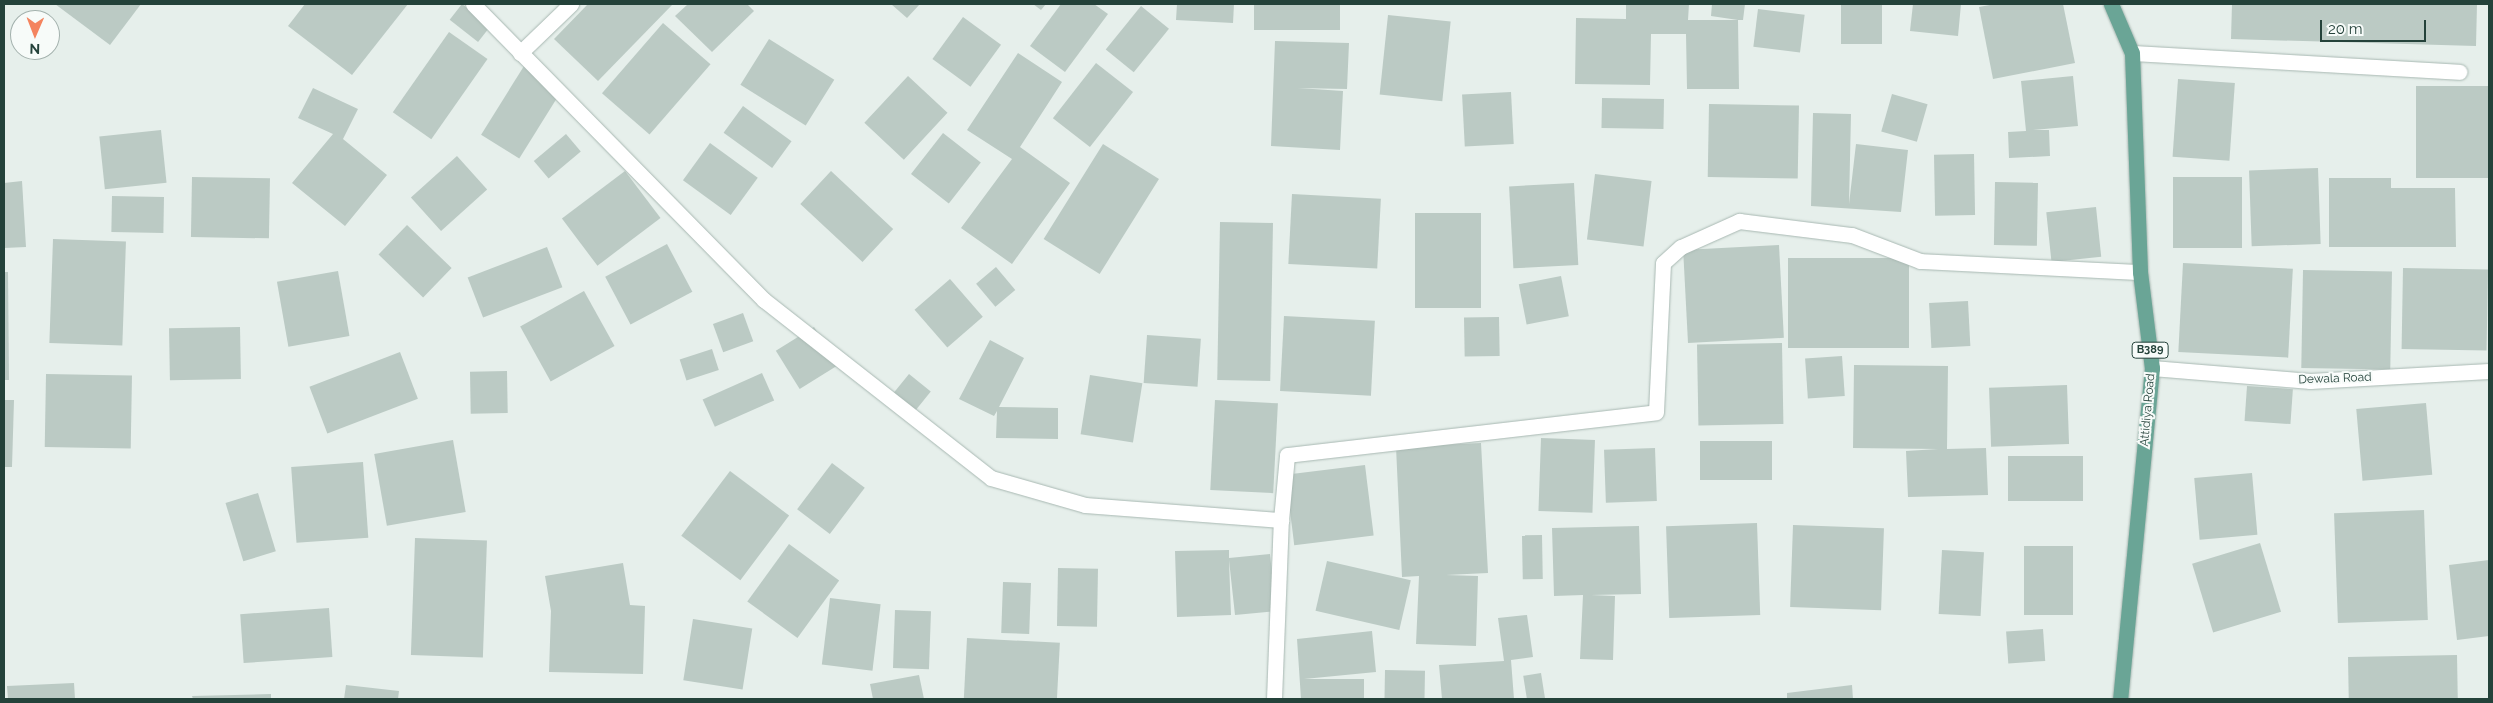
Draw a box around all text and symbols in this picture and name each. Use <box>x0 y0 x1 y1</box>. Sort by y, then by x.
north arrow <box>10 10 60 60</box>
scale bar <box>2323 10 2429 42</box>
text: 20 m <box>2328 20 2363 38</box>
text: N <box>29 41 40 57</box>
road number: B389 <box>2131 342 2169 358</box>
street label: Dewala Road <box>2298 371 2372 387</box>
street label: Attidiya Road <box>2138 373 2158 447</box>

